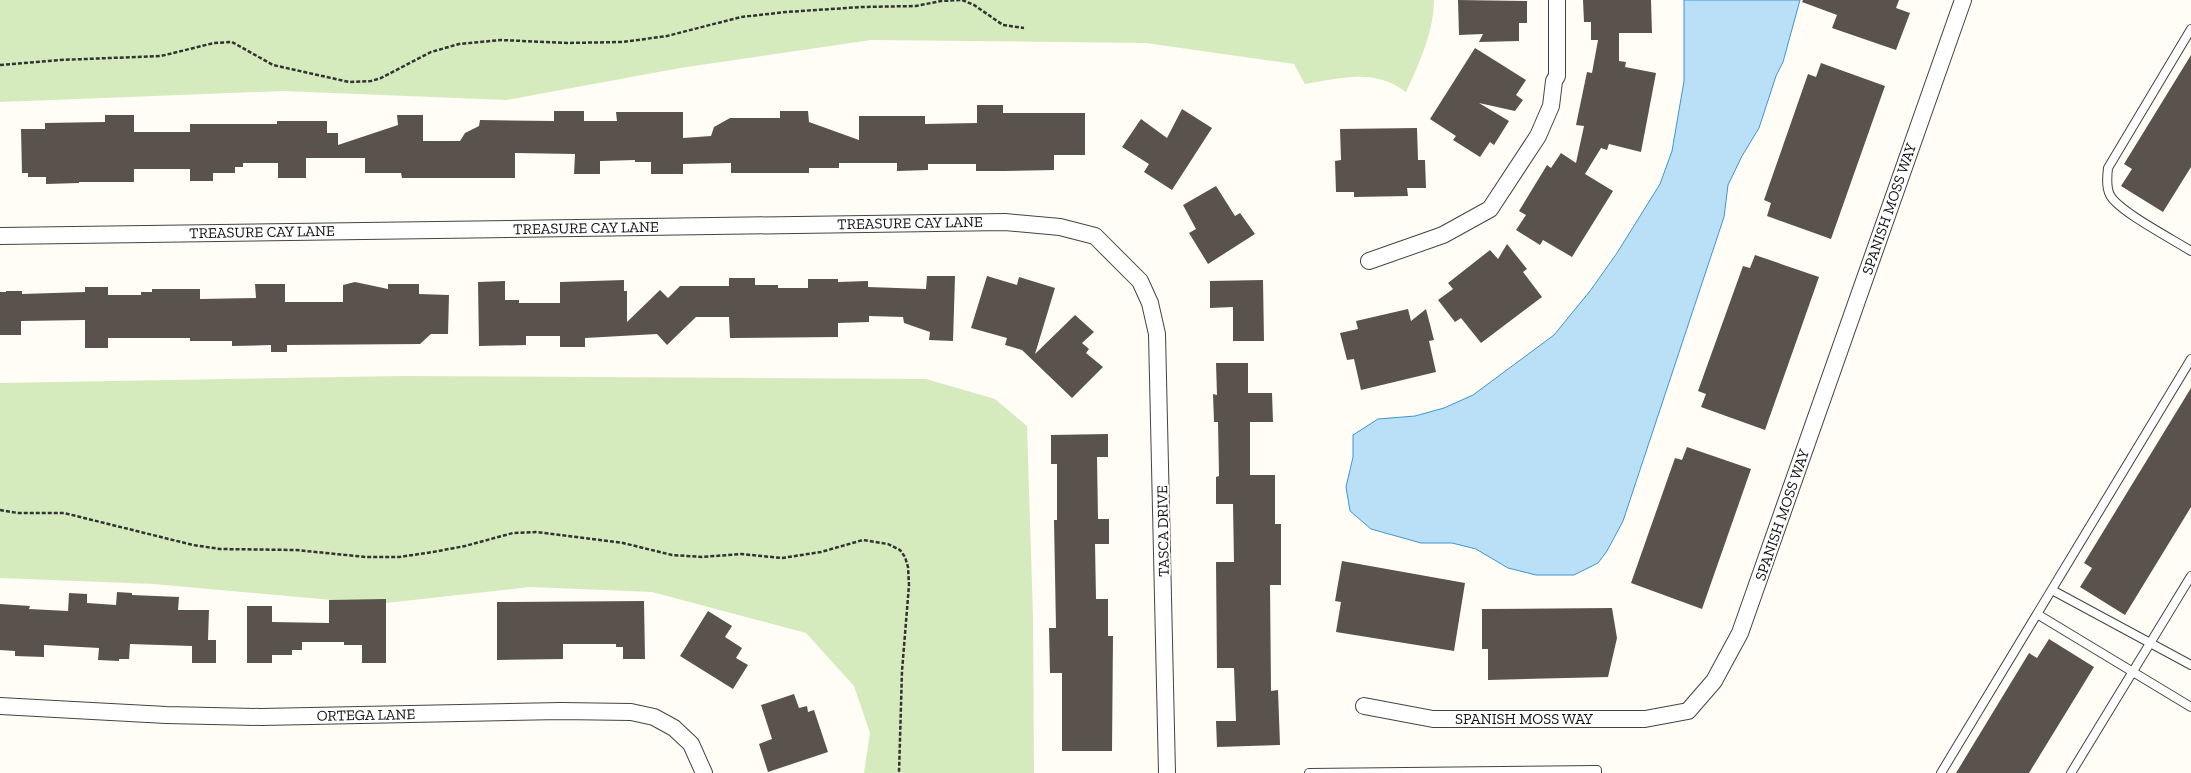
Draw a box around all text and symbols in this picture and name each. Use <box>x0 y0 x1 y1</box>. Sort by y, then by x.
street label: SPANISH MOSS WAY <box>1858 140 1920 277</box>
street label: TREASURE CAY LANE <box>837 213 983 233</box>
street label: TREASURE CAY LANE <box>513 218 659 238</box>
street label: TREASURE CAY LANE <box>189 222 335 242</box>
street label: SPANISH MOSS WAY <box>1751 446 1813 583</box>
street label: TASCA DRIVE <box>1153 485 1173 577</box>
street label: ORTEGA LANE <box>317 705 416 725</box>
street label: SPANISH MOSS WAY <box>1455 710 1594 728</box>

